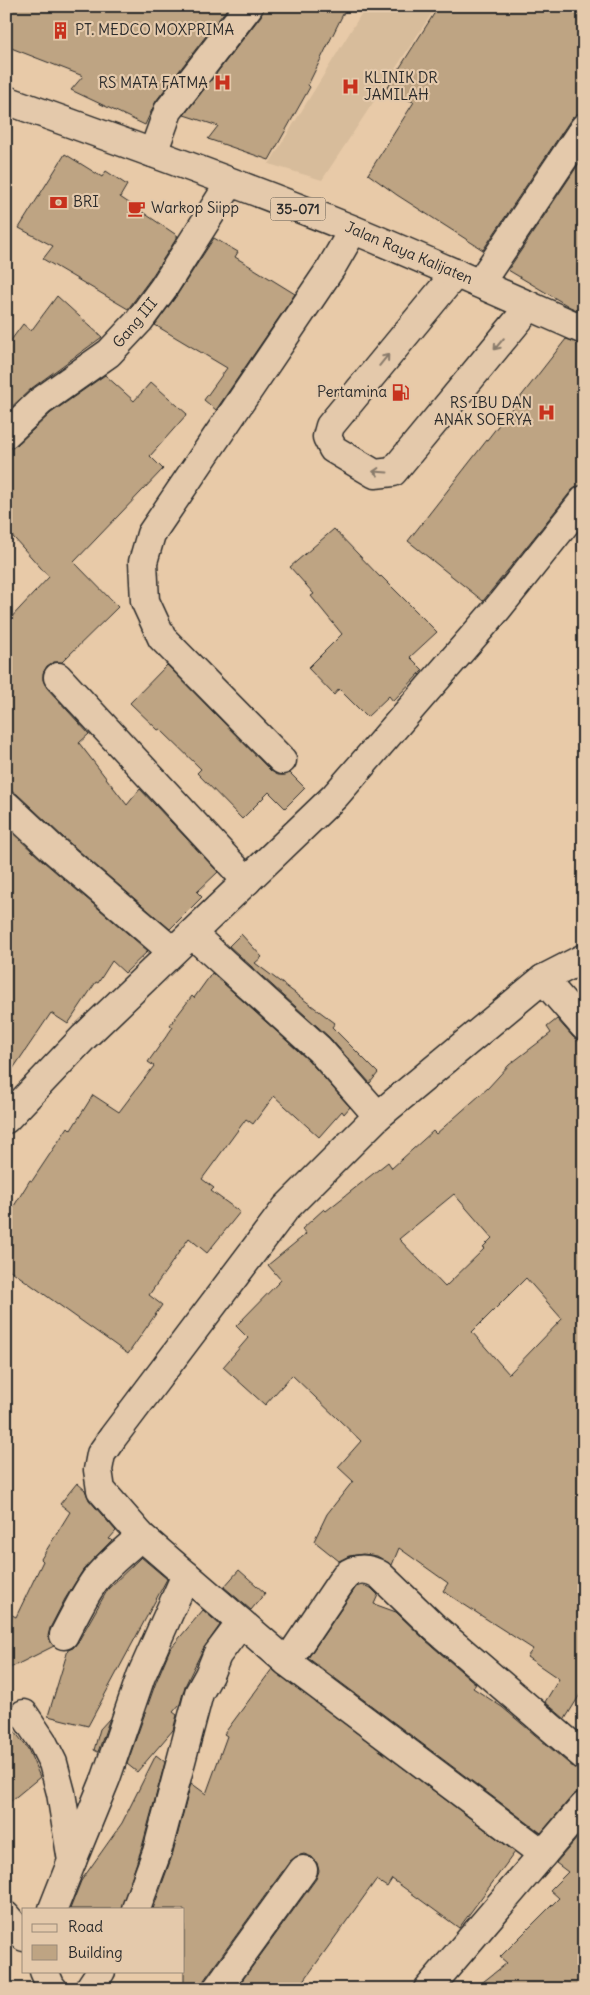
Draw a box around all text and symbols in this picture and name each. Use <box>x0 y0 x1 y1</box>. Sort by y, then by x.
building icon: PT. MEDCO MOXPRIMA <box>51 20 71 40</box>
place label: PT. MEDCO MOXPRIMA <box>75 20 234 39</box>
place label: KLINIK DR JAMILAH <box>364 68 438 104</box>
place label: RS MATA FATMA <box>99 73 208 92</box>
hospital icon: RS MATA FATMA <box>212 73 232 93</box>
hospital icon: KLINIK DR JAMILAH <box>340 77 360 97</box>
bank icon: BRI <box>49 192 69 212</box>
place label: BRI <box>73 192 99 211</box>
cafe icon: Warkop Siipp <box>127 198 147 218</box>
place label: Warkop Siipp <box>151 198 239 217</box>
road number: 35-071 <box>270 198 326 220</box>
street label: Jalan Raya Kalijaten <box>342 217 476 288</box>
street label: Gang III <box>108 294 161 352</box>
one-way arrow <box>494 337 505 350</box>
one-way arrow <box>378 354 389 367</box>
place label: Pertamina <box>317 382 387 401</box>
fuel station icon: Pertamina <box>391 382 411 402</box>
place label: RS IBU DAN ANAK SOERYA <box>434 393 532 429</box>
hospital icon: RS IBU DAN ANAK SOERYA <box>536 402 556 422</box>
one-way arrow <box>372 467 388 476</box>
legend <box>22 1908 185 1972</box>
text: Road <box>68 1917 103 1936</box>
text: Building <box>68 1943 123 1962</box>

